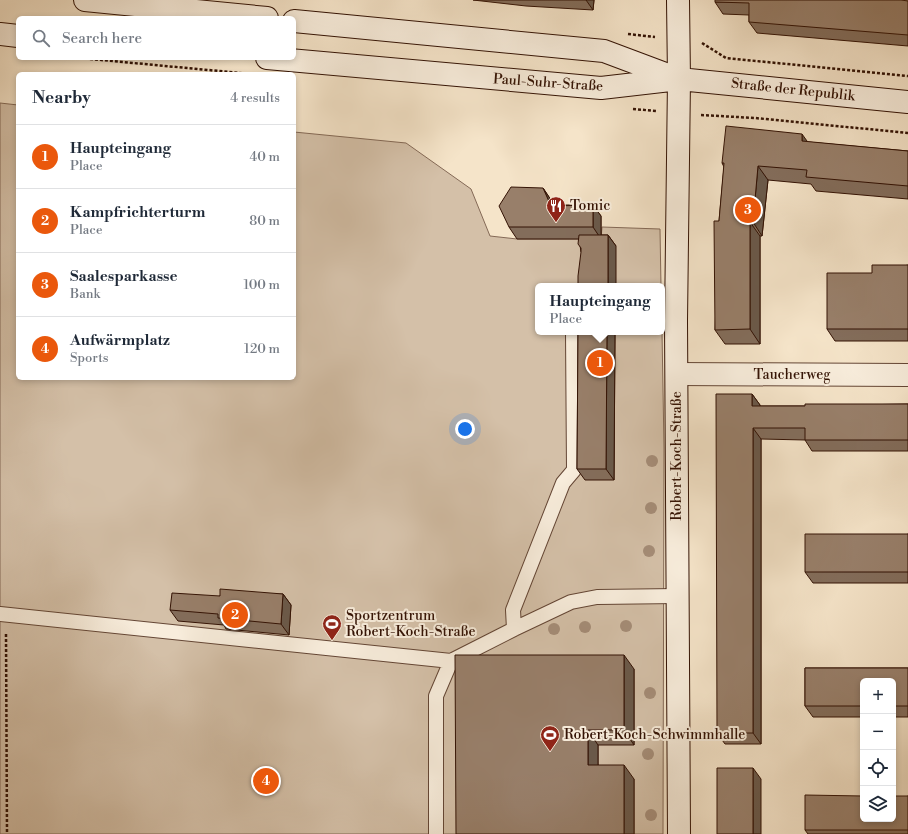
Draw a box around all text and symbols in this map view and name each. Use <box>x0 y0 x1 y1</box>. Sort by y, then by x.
search box <box>16 16 296 60</box>
icon: search <box>30 27 52 49</box>
text: Search here <box>62 29 142 48</box>
street label: Paul-Suhr-Straße <box>492 70 604 96</box>
street label: Straße der Republik <box>730 75 857 106</box>
text: Nearby <box>32 87 91 109</box>
text: 4 results <box>230 90 280 106</box>
text: Haupteingang <box>70 139 171 158</box>
text: 1 <box>42 149 48 165</box>
text: 40 m <box>250 149 280 165</box>
text: Place <box>70 158 102 174</box>
restaurant icon: Tomic <box>545 195 567 223</box>
pin: 3 <box>735 195 761 225</box>
place label: Tomic <box>570 197 610 215</box>
text: Kampfrichterturm <box>70 203 205 222</box>
text: 2 <box>41 213 49 229</box>
text: 80 m <box>249 213 280 229</box>
text: Place <box>70 222 102 238</box>
text: Saalesparkasse <box>70 267 178 286</box>
text: 3 <box>41 277 49 293</box>
text: 100 m <box>244 277 280 293</box>
popup <box>535 283 665 335</box>
text: Bank <box>70 286 100 302</box>
text: Haupteingang <box>550 292 650 311</box>
text: Place <box>550 311 582 327</box>
text: Aufwärmplatz <box>70 331 170 350</box>
text: 4 <box>41 341 49 357</box>
text: 120 m <box>244 341 280 357</box>
pin: 1 <box>587 348 613 378</box>
text: Sports <box>70 350 109 366</box>
street label: Taucherweg <box>754 366 831 384</box>
street label: Robert-Koch-Straße <box>668 391 686 521</box>
your location <box>455 419 475 439</box>
pin: 2 <box>222 600 248 630</box>
place label: Sportzentrum Robert-Koch-Straße <box>346 607 476 641</box>
sports icon: Sportzentrum Robert-Koch-Straße <box>321 613 343 641</box>
map controls <box>860 678 896 822</box>
button: + <box>860 678 896 714</box>
button: − <box>860 714 896 750</box>
sports icon: Robert-Koch-Schwimmhalle <box>539 724 561 752</box>
place label: Robert-Koch-Schwimmhalle <box>564 726 745 744</box>
button: locate <box>860 750 896 786</box>
pin: 4 <box>253 766 279 796</box>
button: layers <box>860 786 896 822</box>

